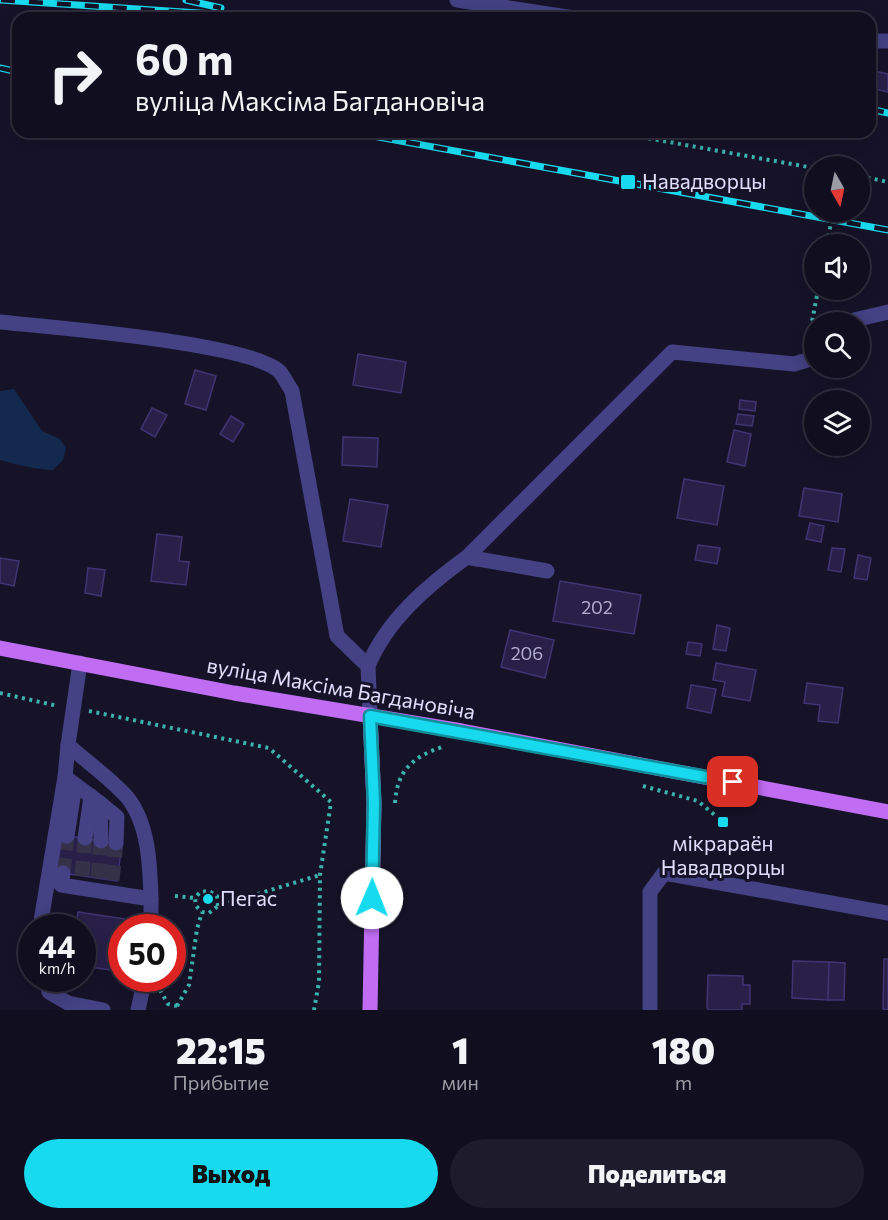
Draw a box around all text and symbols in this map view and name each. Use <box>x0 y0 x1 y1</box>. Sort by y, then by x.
text: 60 m <box>135 32 234 84</box>
icon: right <box>36 36 114 114</box>
text: вуліца Максіма Багдановіча <box>135 84 485 117</box>
north arrow <box>804 156 870 222</box>
map controls <box>804 156 870 456</box>
place label: Навадворцы <box>642 168 766 193</box>
marker: Навадворцы <box>619 173 637 191</box>
button: sound <box>804 234 870 300</box>
button: search <box>804 312 870 378</box>
button: layers <box>804 390 870 456</box>
house number: 202 <box>581 596 613 618</box>
house number: 206 <box>511 642 543 664</box>
street label: вуліца Максіма Багдановіча <box>205 652 477 723</box>
pin <box>707 756 758 807</box>
icon: arrive <box>716 765 749 798</box>
marker: мікрараён Навадворцы <box>716 815 730 829</box>
place label: мікрараён Навадворцы <box>661 830 785 879</box>
position arrow <box>340 866 404 930</box>
place label: Пегас <box>220 885 277 910</box>
marker: Пегас <box>201 892 215 906</box>
speed limit sign: 50 <box>108 914 186 992</box>
text: 44 <box>39 927 75 964</box>
text: km/h <box>39 959 75 977</box>
text: 22:15 <box>176 1027 266 1071</box>
text: 1 <box>452 1027 469 1071</box>
text: 180 <box>652 1027 715 1071</box>
text: Прибытие <box>173 1070 269 1094</box>
text: мин <box>442 1070 479 1094</box>
text: m <box>675 1070 692 1094</box>
button: Выход <box>24 1139 438 1208</box>
button: Поделиться <box>450 1139 864 1208</box>

